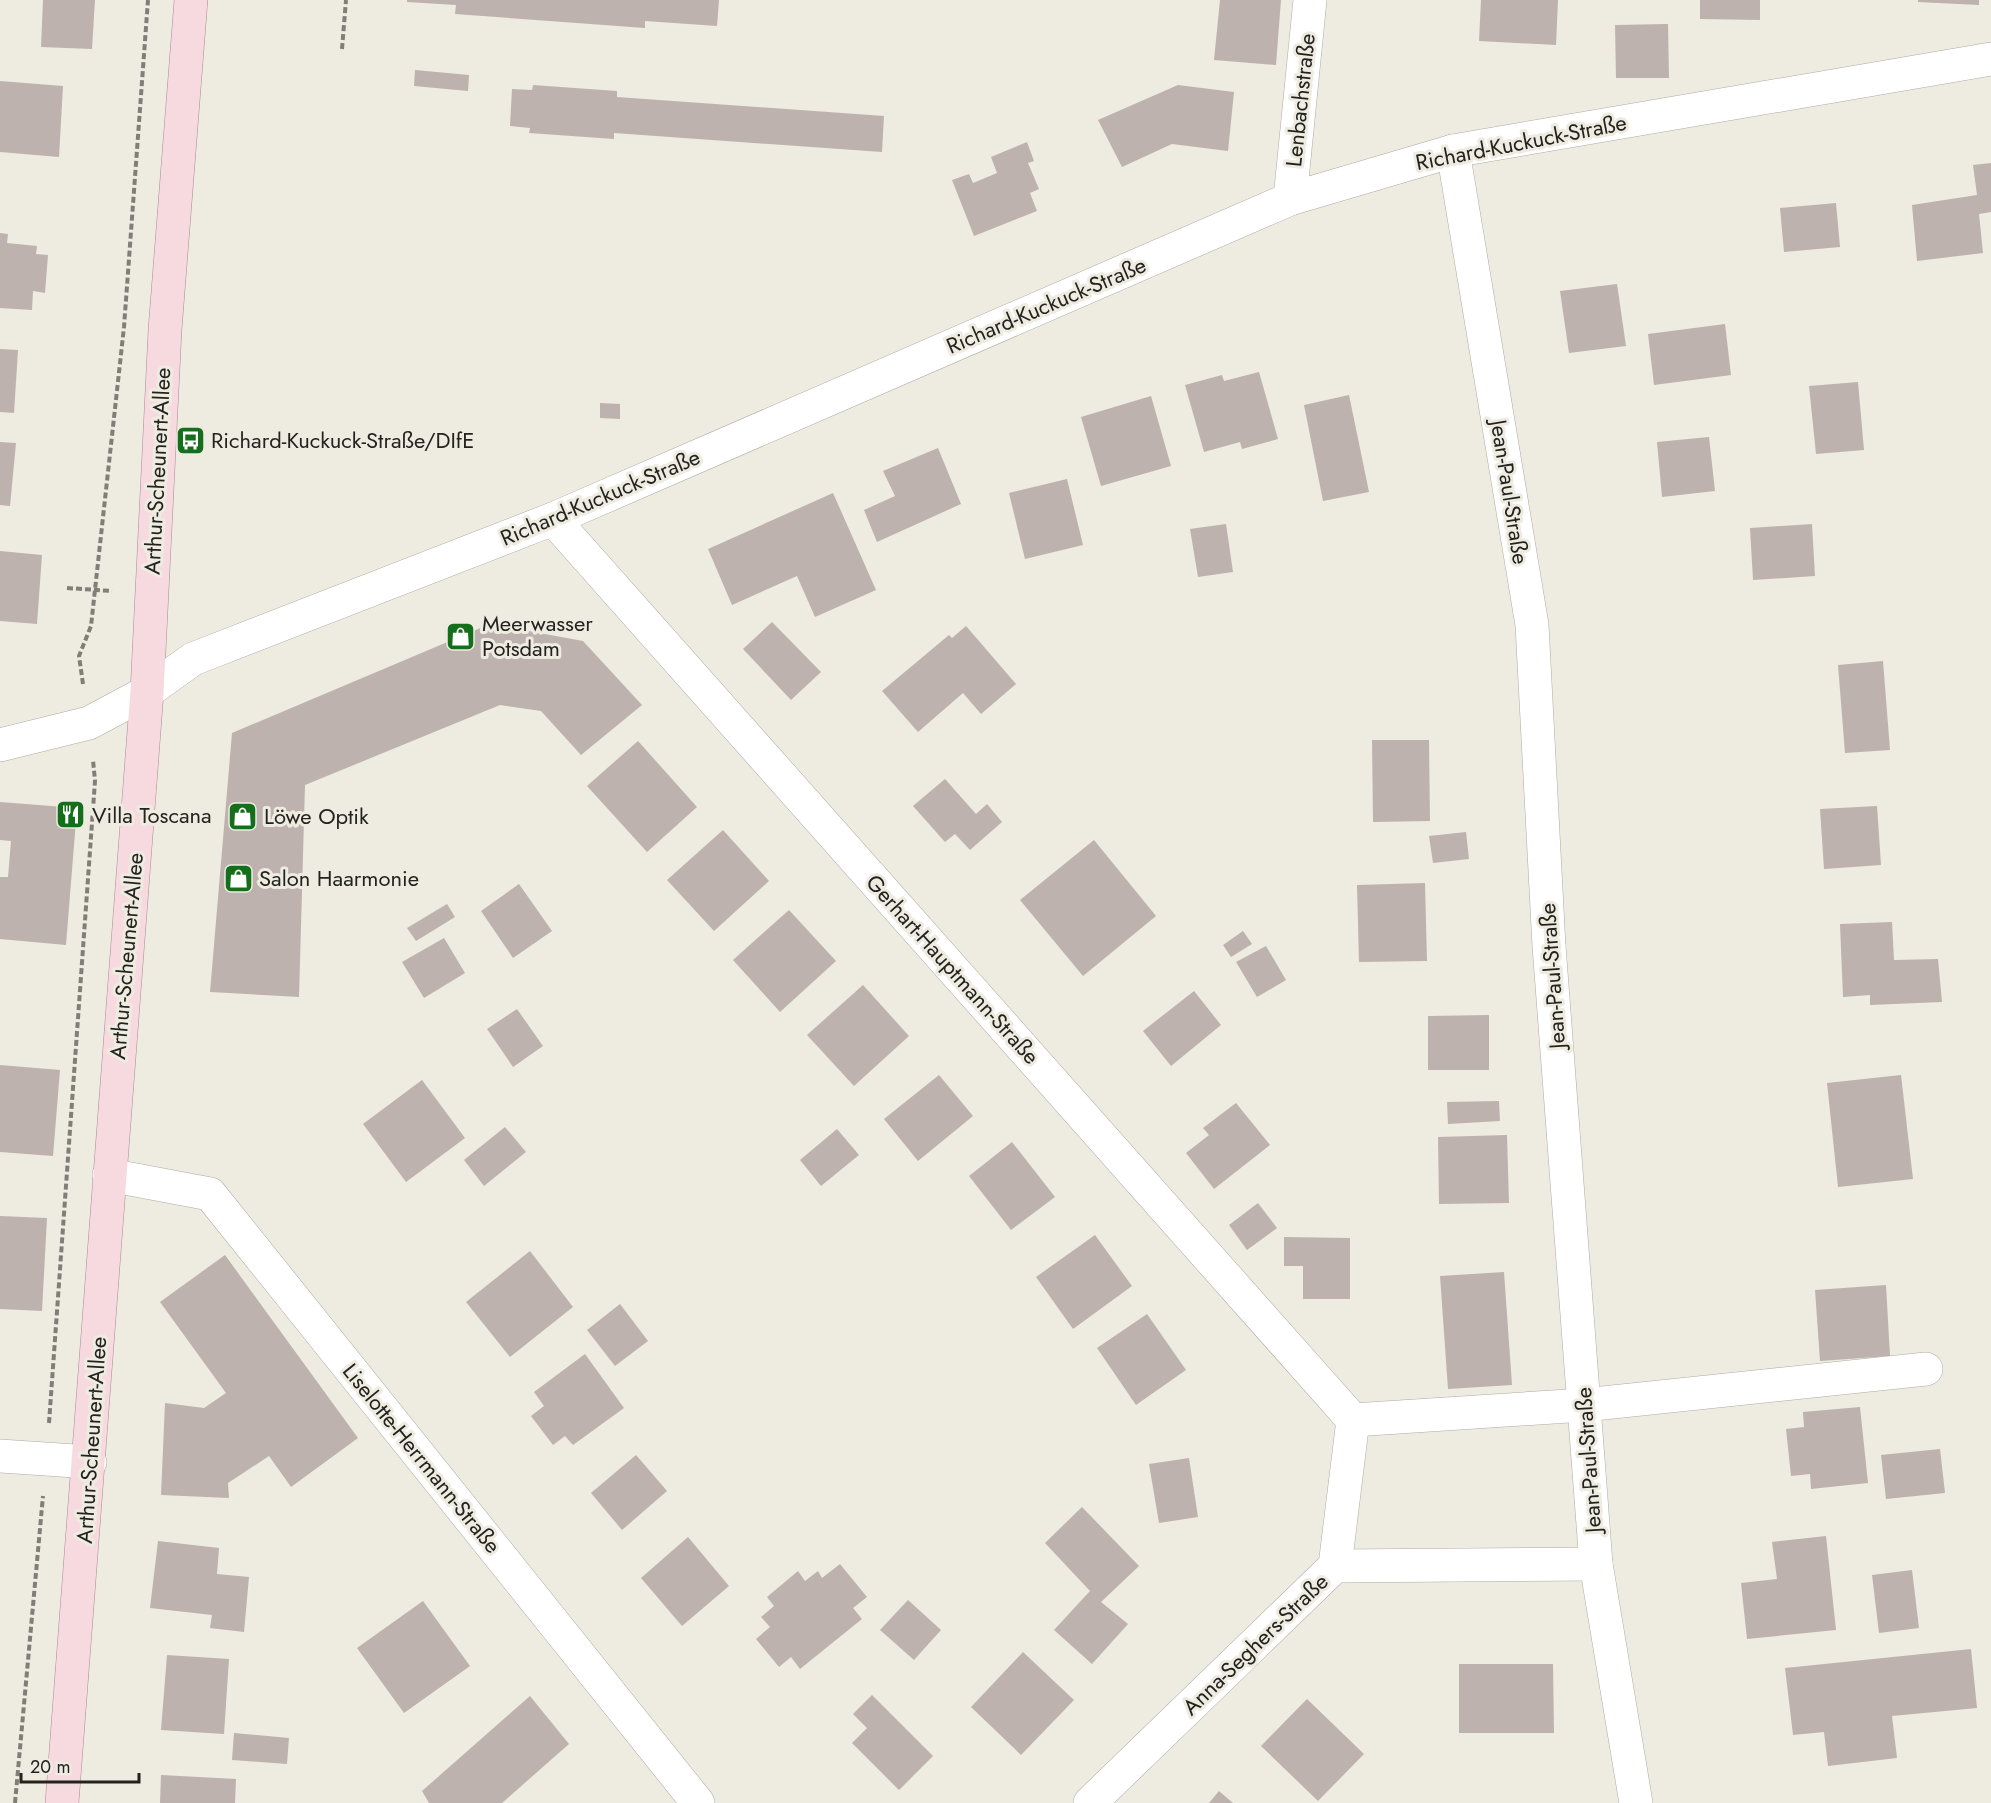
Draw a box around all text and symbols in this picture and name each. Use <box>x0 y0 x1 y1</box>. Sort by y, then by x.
street label: Lenbachstraße <box>1277 32 1323 168</box>
street label: Richard-Kuckuck-Straße <box>1413 106 1629 178</box>
street label: Richard-Kuckuck-Straße <box>941 248 1151 362</box>
street label: Arthur-Scheunert-Allee <box>136 367 178 575</box>
street label: Jean-Paul-Straße <box>1482 415 1537 567</box>
bus stop icon: Richard-Kuckuck-Straße/DIfE <box>174 424 206 456</box>
place label: Richard-Kuckuck-Straße/DIfE <box>211 424 474 456</box>
street label: Richard-Kuckuck-Straße <box>495 440 705 554</box>
place label: Meerwasser Potsdam <box>482 607 593 664</box>
shop icon: Meerwasser Potsdam <box>445 620 477 652</box>
restaurant icon: Villa Toscana <box>55 799 87 831</box>
place label: Villa Toscana <box>92 799 212 831</box>
shop icon: Löwe Optik <box>227 800 259 832</box>
place label: Löwe Optik <box>264 800 369 832</box>
street label: Arthur-Scheunert-Allee <box>101 851 151 1061</box>
shop icon: Salon Haarmonie <box>222 862 254 894</box>
place label: Salon Haarmonie <box>259 862 419 894</box>
street label: Gerhart-Hauptmann-Straße <box>859 867 1047 1071</box>
street label: Jean-Paul-Straße <box>1531 902 1573 1053</box>
street label: Arthur-Scheunert-Allee <box>68 1336 114 1544</box>
street label: Liselotte-Herrmann-Straße <box>335 1356 509 1560</box>
street label: Jean-Paul-Straße <box>1567 1386 1609 1537</box>
street label: Anna-Seghers-Straße <box>1175 1566 1335 1722</box>
scale bar <box>21 1746 140 1784</box>
text: 20 m <box>30 1754 70 1780</box>

